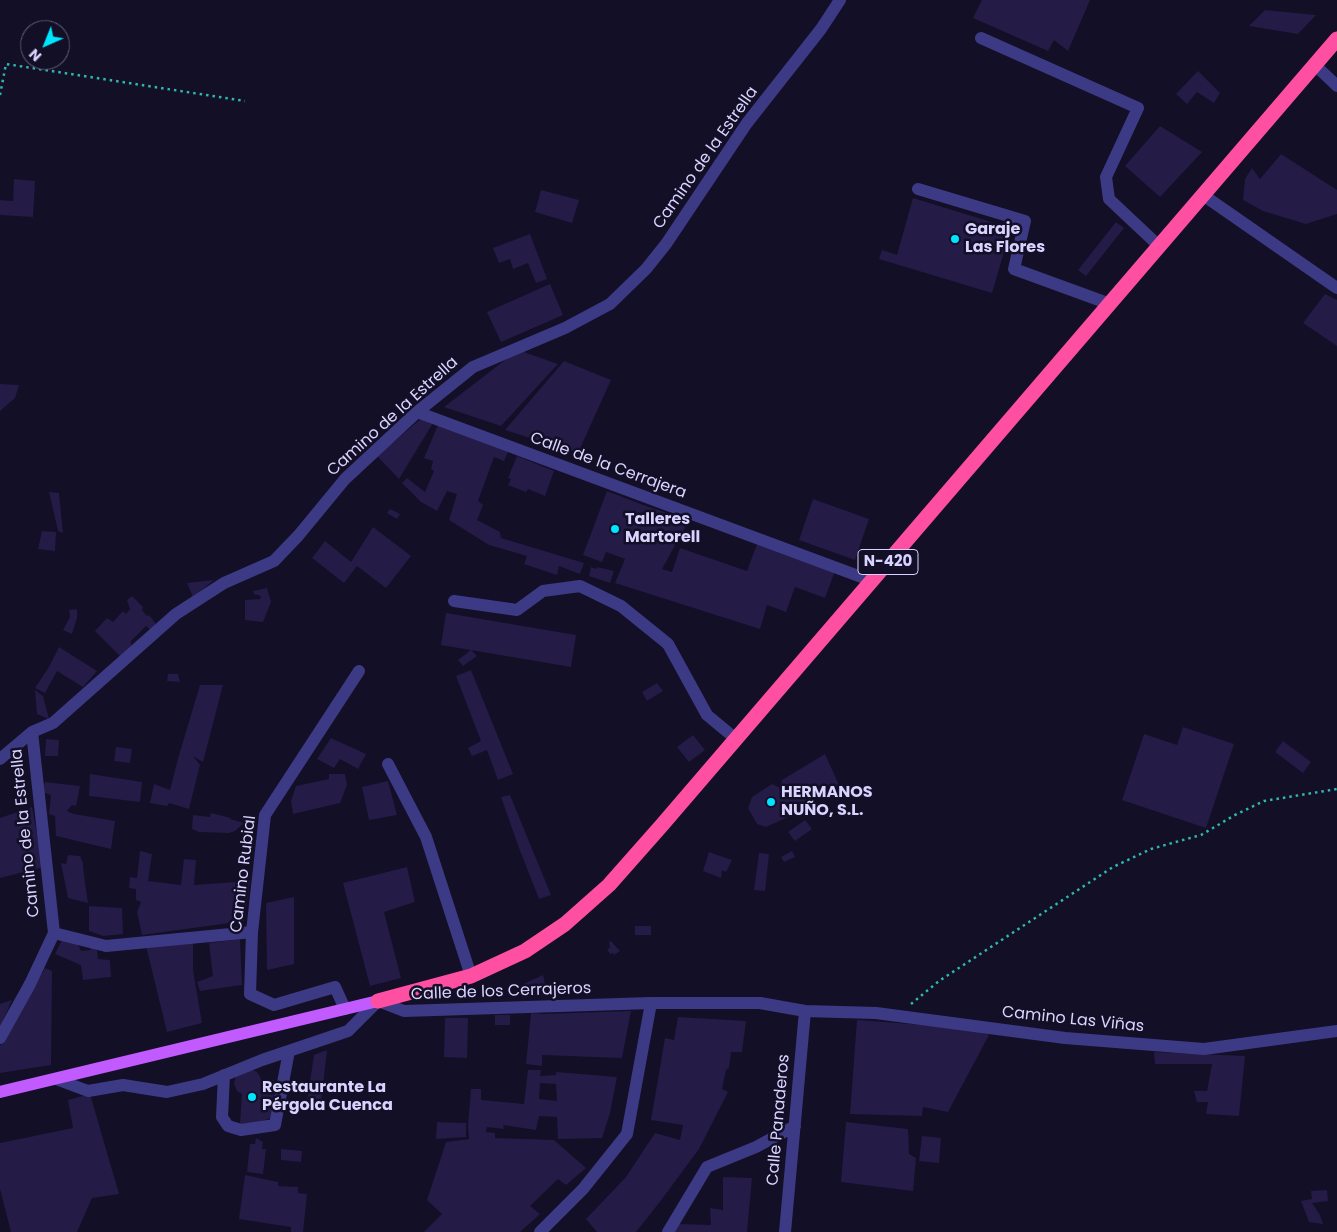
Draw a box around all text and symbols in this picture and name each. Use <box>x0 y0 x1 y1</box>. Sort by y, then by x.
north arrow <box>20 20 70 70</box>
text: N <box>25 44 46 66</box>
street label: Camino de la Estrella <box>650 83 762 233</box>
place label: Garaje Las Flores <box>965 220 1045 258</box>
marker: Garaje Las Flores <box>949 233 961 245</box>
street label: Camino de la Estrella <box>324 353 462 481</box>
street label: Calle de la Cerrajera <box>527 429 689 503</box>
place label: Talleres Martorell <box>625 510 700 548</box>
marker: Talleres Martorell <box>609 523 621 535</box>
road number: N-420 <box>858 550 918 574</box>
street label: Camino de la Estrella <box>8 748 44 918</box>
place label: HERMANOS NUÑO, S.L. <box>781 783 873 821</box>
marker: HERMANOS NUÑO, S.L. <box>765 796 777 808</box>
street label: Camino Rubial <box>227 814 261 934</box>
street label: Calle de los Cerrajeros <box>410 979 592 1005</box>
street label: Camino Las Viñas <box>1001 1003 1145 1037</box>
street label: Calle Panaderos <box>764 1054 794 1186</box>
place label: Restaurante La Pérgola Cuenca <box>262 1078 393 1116</box>
marker: Restaurante La Pérgola Cuenca <box>246 1091 258 1103</box>

